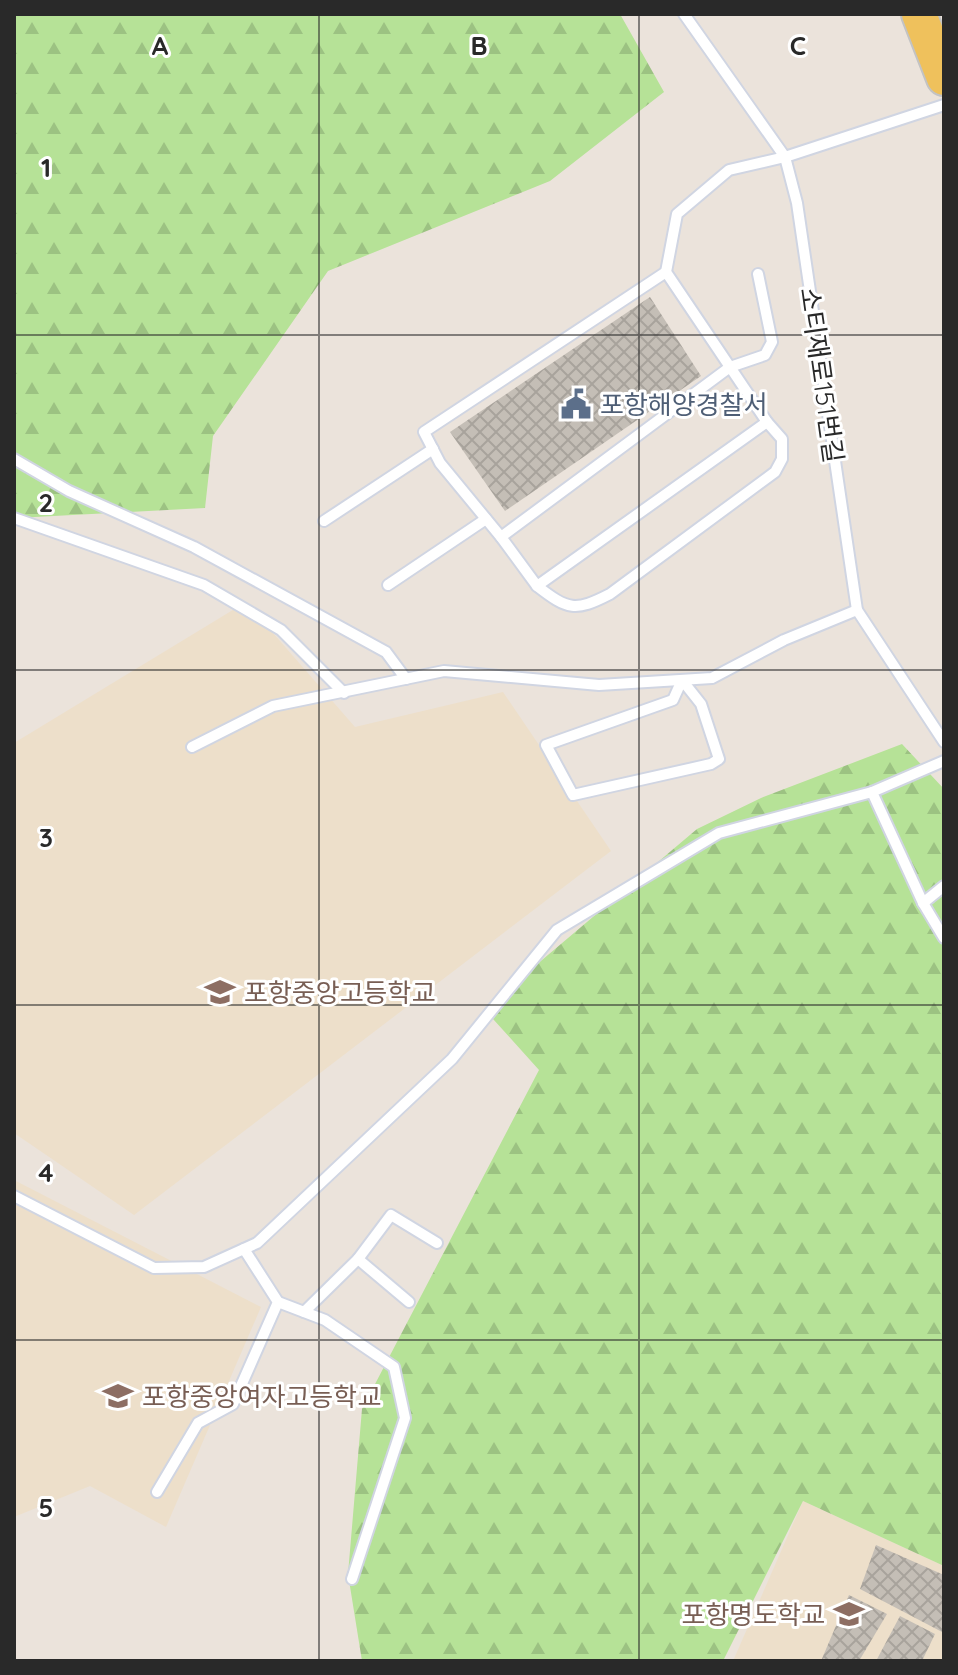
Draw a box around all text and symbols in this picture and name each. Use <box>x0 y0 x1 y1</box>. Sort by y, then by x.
text: A <box>152 29 169 62</box>
text: B <box>470 29 488 62</box>
text: C <box>790 29 806 62</box>
text: 1 <box>41 151 51 184</box>
street label: 소티재로151번길 <box>793 285 851 465</box>
public building icon: 포항해양경찰서 <box>559 387 593 421</box>
place label: 포항해양경찰서 <box>600 388 767 421</box>
text: 2 <box>39 486 53 519</box>
text: 3 <box>39 821 53 854</box>
school or university icon: 포항중앙고등학교 <box>203 975 237 1009</box>
place label: 포항중앙고등학교 <box>244 976 435 1009</box>
text: 4 <box>38 1156 54 1189</box>
school or university icon: 포항중앙여자고등학교 <box>101 1379 135 1413</box>
place label: 포항중앙여자고등학교 <box>142 1380 381 1413</box>
text: 5 <box>39 1491 53 1524</box>
school or university icon: 포항명도학교 <box>832 1597 866 1631</box>
place label: 포항명도학교 <box>681 1598 825 1631</box>

